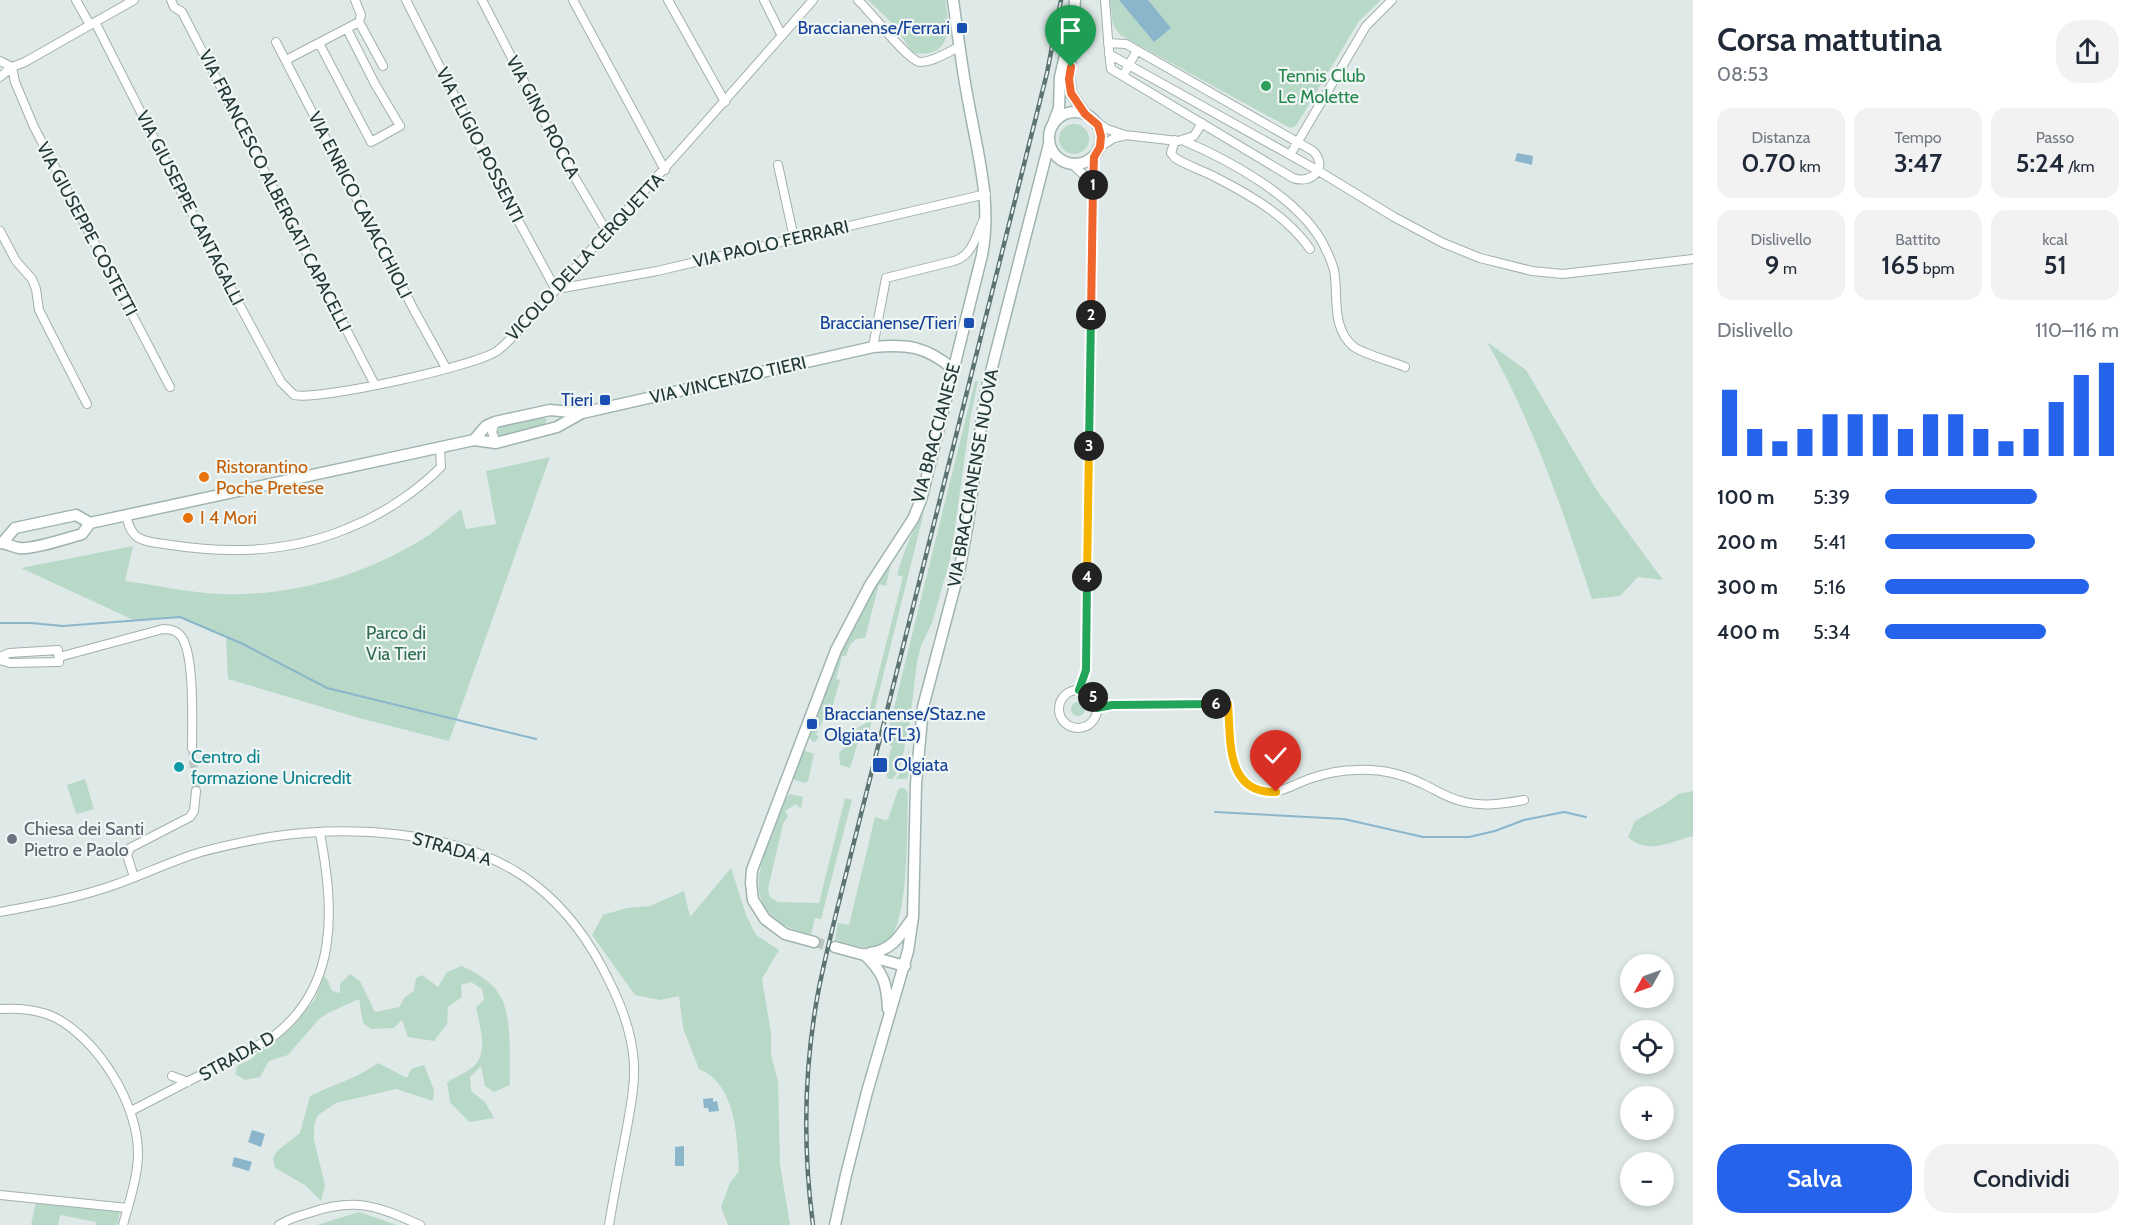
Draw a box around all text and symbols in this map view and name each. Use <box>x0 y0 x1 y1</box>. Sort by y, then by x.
pin <box>1045 5 1096 67</box>
icon: arrive <box>1054 14 1087 47</box>
place label: Braccianense/Ferrari <box>797 17 950 39</box>
text: Corsa mattutina <box>1717 19 1942 59</box>
button: share <box>2056 20 2119 83</box>
marker: Braccianense/Ferrari <box>955 21 969 35</box>
street label: VIA FRANCESCO ALBERGATI CAPACELLI <box>194 46 356 336</box>
street label: VIA GINO ROCCA <box>501 52 585 182</box>
text: 08:53 <box>1717 62 1769 86</box>
street label: VIA ELIGIO POSSENTI <box>431 64 529 226</box>
place label: Tennis Club Le Molette <box>1278 65 1366 108</box>
marker: Tennis Club Le Molette <box>1259 79 1273 93</box>
street label: VIA GIUSEPPE CANTAGALLI <box>131 107 249 309</box>
street label: VIA ENRICO CAVACCHIOLI <box>303 108 417 302</box>
text: Distanza <box>1752 128 1810 147</box>
text: Tempo <box>1894 128 1942 147</box>
text: Passo <box>2036 128 2074 147</box>
street label: VIA GIUSEPPE COSTETTI <box>32 138 142 320</box>
text: 0.70 <box>1741 147 1796 179</box>
text: 3:47 <box>1894 147 1942 179</box>
text: 5:24 <box>2015 147 2065 179</box>
text: km <box>1796 157 1821 176</box>
text: /km <box>2065 157 2095 176</box>
street label: VICOLO DELLA CERQUETTA <box>502 169 668 345</box>
pin: 1 <box>1078 170 1108 200</box>
text: 1 <box>1090 175 1096 194</box>
street label: VIA PAOLO FERRARI <box>691 215 851 273</box>
text: Dislivello <box>1751 230 1811 249</box>
text: Battito <box>1895 230 1941 249</box>
text: kcal <box>2042 230 2068 249</box>
text: 9 <box>1765 249 1780 281</box>
text: 165 <box>1881 249 1919 281</box>
text: 51 <box>2043 249 2067 281</box>
text: m <box>1780 259 1797 278</box>
text: bpm <box>1919 259 1955 278</box>
pin: 2 <box>1076 300 1106 330</box>
text: 2 <box>1087 305 1095 324</box>
place label: Braccianense/Tieri <box>820 312 957 334</box>
marker: Braccianense/Tieri <box>962 316 976 330</box>
text: Dislivello <box>1717 318 1793 342</box>
text: 110–116 m <box>2035 318 2119 342</box>
street label: VIA VINCENZO TIERI <box>648 351 808 409</box>
street label: VIA BRACCIANESE <box>907 361 965 505</box>
street label: VIA BRACCIANENSE NUOVA <box>943 367 1003 589</box>
place label: Tieri <box>561 389 593 411</box>
marker: Tieri <box>598 393 612 407</box>
pin: 3 <box>1074 431 1104 461</box>
text: 3 <box>1085 436 1093 455</box>
place label: Ristorantino Poche Pretese <box>216 456 324 499</box>
marker: Ristorantino Poche Pretese <box>197 470 211 484</box>
text: 100 m <box>1717 485 1775 509</box>
text: 5:39 <box>1813 485 1850 509</box>
place label: I 4 Mori <box>200 507 257 529</box>
marker: I 4 Mori <box>181 511 195 525</box>
text: 200 m <box>1717 530 1778 554</box>
text: 5:41 <box>1813 530 1846 554</box>
pin: 4 <box>1072 562 1102 592</box>
text: 4 <box>1082 567 1092 586</box>
text: 300 m <box>1717 575 1778 599</box>
text: 5:16 <box>1813 575 1846 599</box>
text: 400 m <box>1717 620 1780 644</box>
text: 5:34 <box>1813 620 1850 644</box>
park label: Parco di Via Tieri <box>366 622 426 665</box>
pin: 5 <box>1078 682 1108 712</box>
text: 5 <box>1089 687 1097 706</box>
pin: 6 <box>1201 689 1231 719</box>
text: 6 <box>1212 694 1221 713</box>
place label: Braccianense/Staz.ne Olgiata (FL3) <box>824 703 986 746</box>
marker: Braccianense/Staz.ne Olgiata (FL3) <box>805 717 819 731</box>
pin <box>1250 730 1301 792</box>
icon: check <box>1259 739 1292 772</box>
place label: Centro di formazione Unicredit <box>191 746 352 789</box>
place label: Olgiata <box>894 754 949 776</box>
marker: Olgiata <box>871 756 889 774</box>
marker: Centro di formazione Unicredit <box>172 760 186 774</box>
place label: Chiesa dei Santi Pietro e Paolo <box>24 818 144 861</box>
street label: STRADA A <box>410 827 494 871</box>
marker: Chiesa dei Santi Pietro e Paolo <box>5 832 19 846</box>
north arrow <box>1620 954 1674 1008</box>
map controls <box>1620 954 1674 1206</box>
button: locate <box>1620 1020 1674 1074</box>
street label: STRADA D <box>195 1026 279 1086</box>
button: + <box>1620 1086 1674 1140</box>
button: Salva <box>1717 1144 1912 1213</box>
button: Condividi <box>1924 1144 2119 1213</box>
button: − <box>1620 1152 1674 1206</box>

